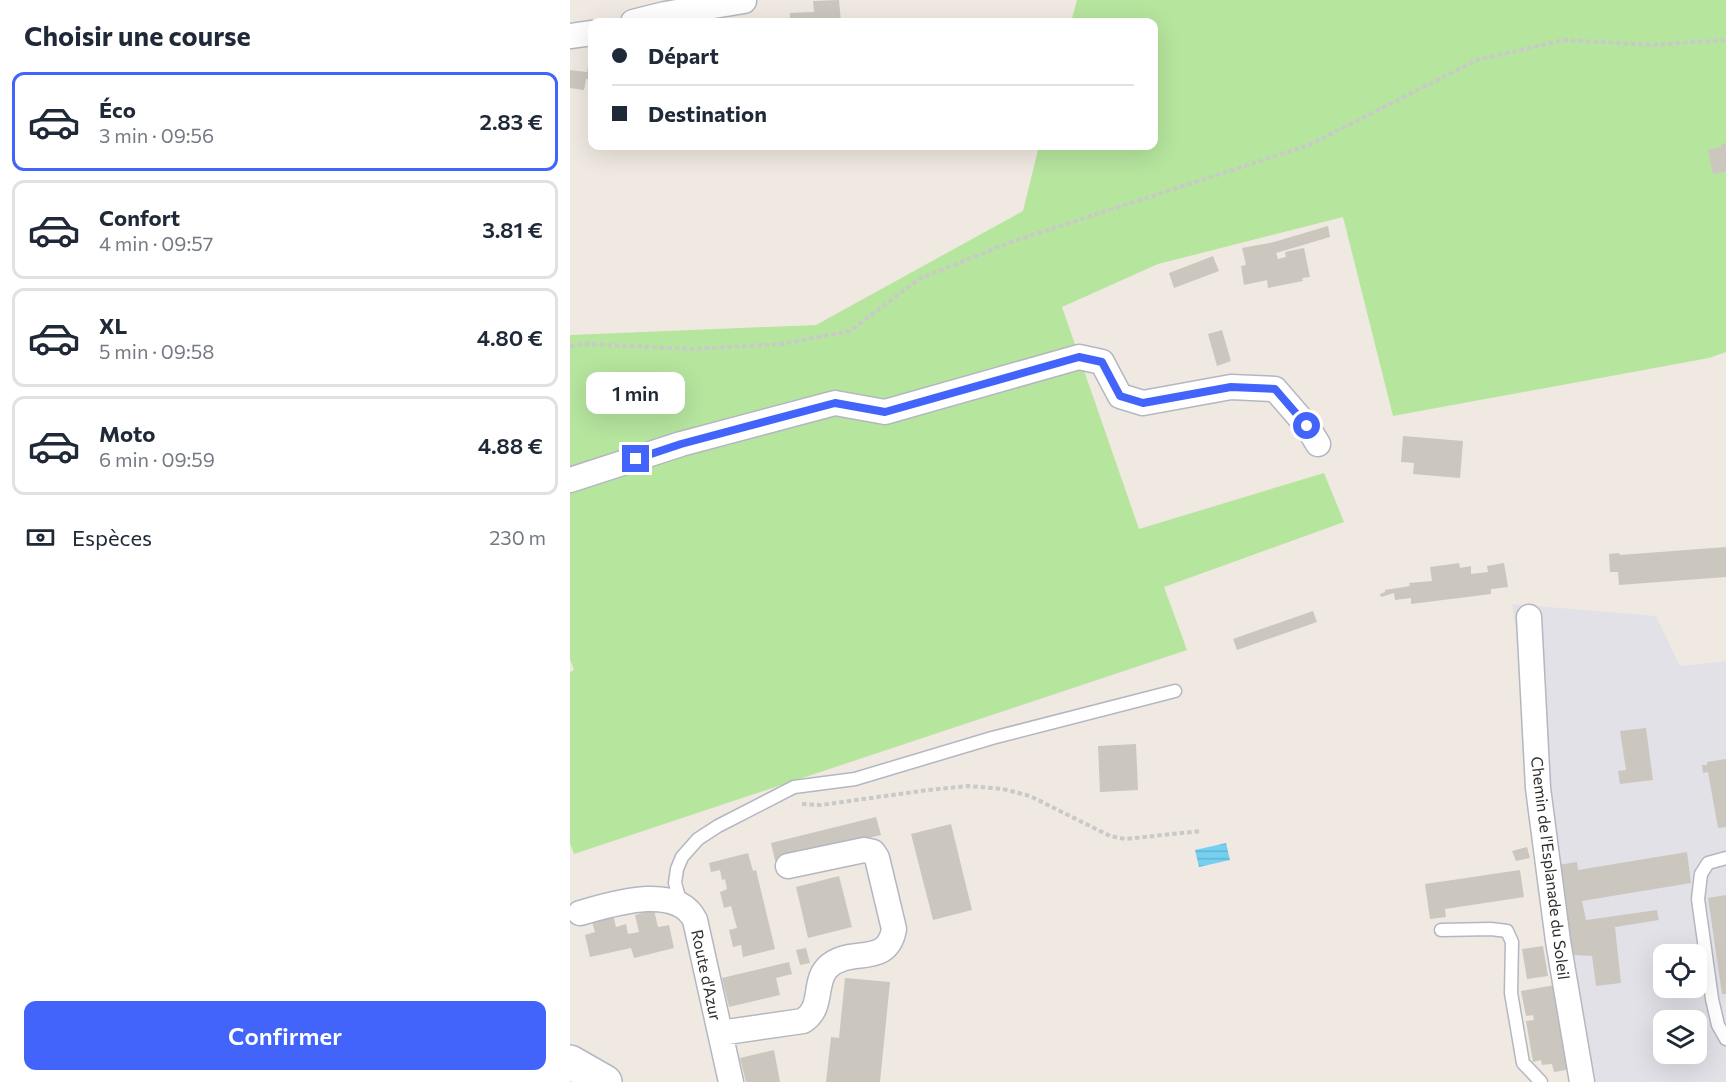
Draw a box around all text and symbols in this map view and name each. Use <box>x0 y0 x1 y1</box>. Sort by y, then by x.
text: Choisir une course <box>24 19 251 52</box>
text: Départ <box>648 42 719 69</box>
icon: car <box>27 95 81 149</box>
text: Éco <box>99 96 136 123</box>
text: Destination <box>648 100 767 127</box>
text: 2.83 € <box>479 108 543 135</box>
text: 3 min · 09:56 <box>99 123 214 147</box>
icon: car <box>27 203 81 257</box>
text: Confort <box>99 204 180 231</box>
text: 3.81 € <box>482 216 543 243</box>
text: 4 min · 09:57 <box>99 231 213 255</box>
icon: car <box>27 311 81 365</box>
text: XL <box>99 312 127 339</box>
text: 4.80 € <box>477 324 543 351</box>
text: 5 min · 09:58 <box>99 339 214 363</box>
callout: 1 min <box>586 372 686 414</box>
text: 1 min <box>612 381 659 405</box>
route start <box>1293 412 1320 439</box>
icon: car <box>27 419 81 473</box>
text: Moto <box>99 420 155 447</box>
text: 4.88 € <box>478 432 543 459</box>
route end <box>622 445 649 472</box>
text: 6 min · 09:59 <box>99 447 215 471</box>
icon: cash <box>24 521 57 554</box>
text: Espèces <box>72 524 152 551</box>
text: 230 m <box>489 525 546 549</box>
street label: Chemin de l'Esplanade du Soleil <box>1528 755 1574 981</box>
street label: Route d'Azur <box>688 928 726 1023</box>
map controls <box>1653 944 1707 1064</box>
button: locate <box>1653 944 1707 998</box>
button: Confirmer <box>24 1001 546 1070</box>
button: layers <box>1653 1010 1707 1064</box>

